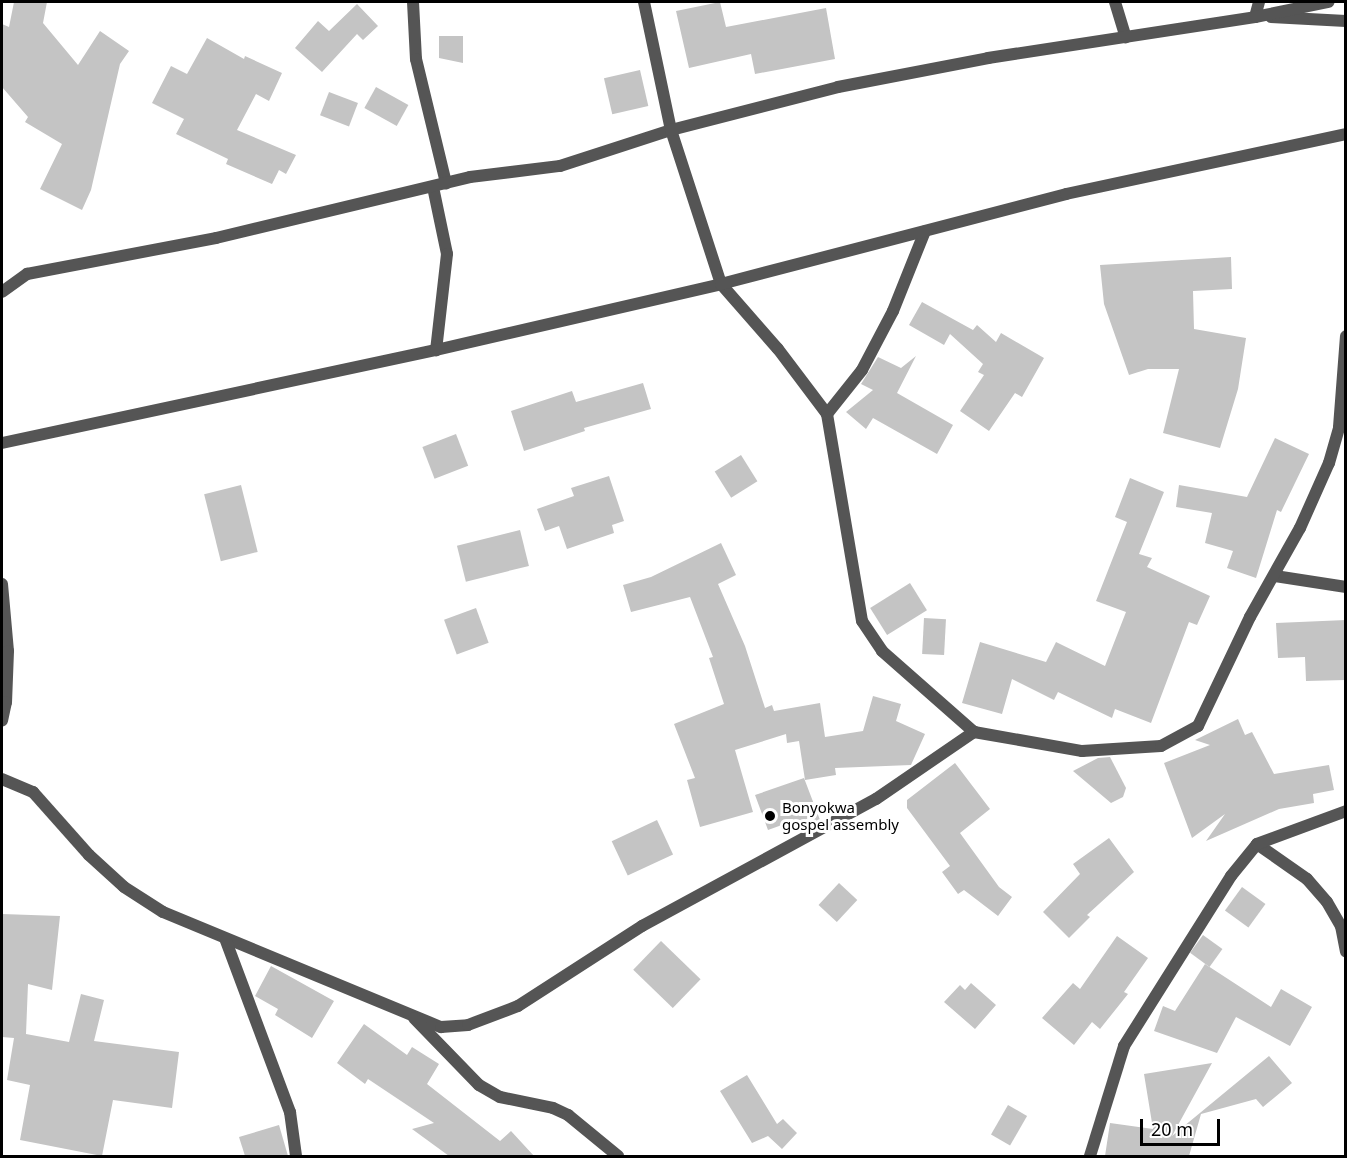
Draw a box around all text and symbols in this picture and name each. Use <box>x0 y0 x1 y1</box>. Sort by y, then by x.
place label: Bonyokwa gospel assembly <box>782 798 899 833</box>
marker: Bonyokwa gospel assembly <box>763 809 777 823</box>
scale bar <box>1143 1107 1222 1145</box>
text: 20 m <box>1151 1117 1193 1141</box>

